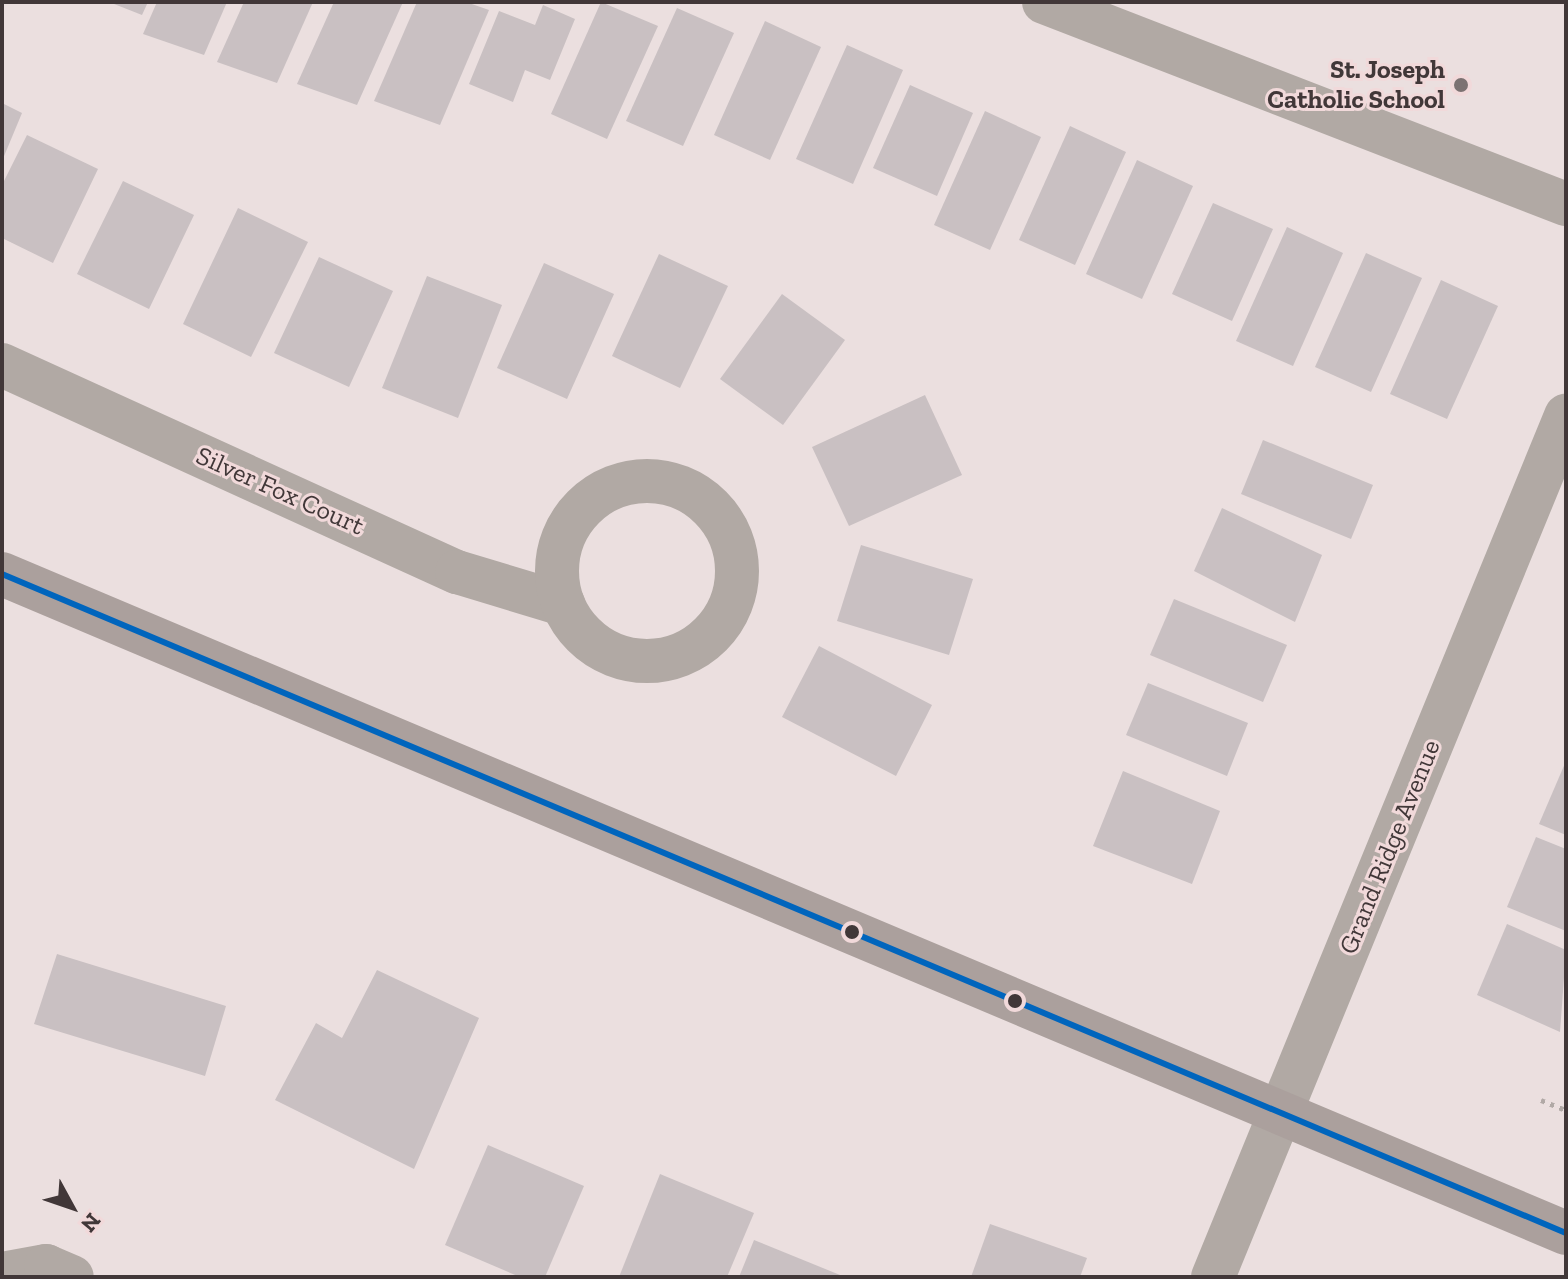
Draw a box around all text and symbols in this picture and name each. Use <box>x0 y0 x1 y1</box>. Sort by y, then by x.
place label: St. Joseph Catholic School <box>1267 54 1445 116</box>
marker: St. Joseph Catholic School <box>1452 76 1470 94</box>
street label: Silver Fox Court <box>191 440 369 542</box>
street label: Grand Ridge Avenue <box>1333 735 1447 959</box>
unlabelled marker <box>844 924 860 940</box>
unlabelled marker <box>1007 993 1023 1009</box>
north arrow <box>32 1167 112 1247</box>
text: N <box>75 1208 106 1238</box>

